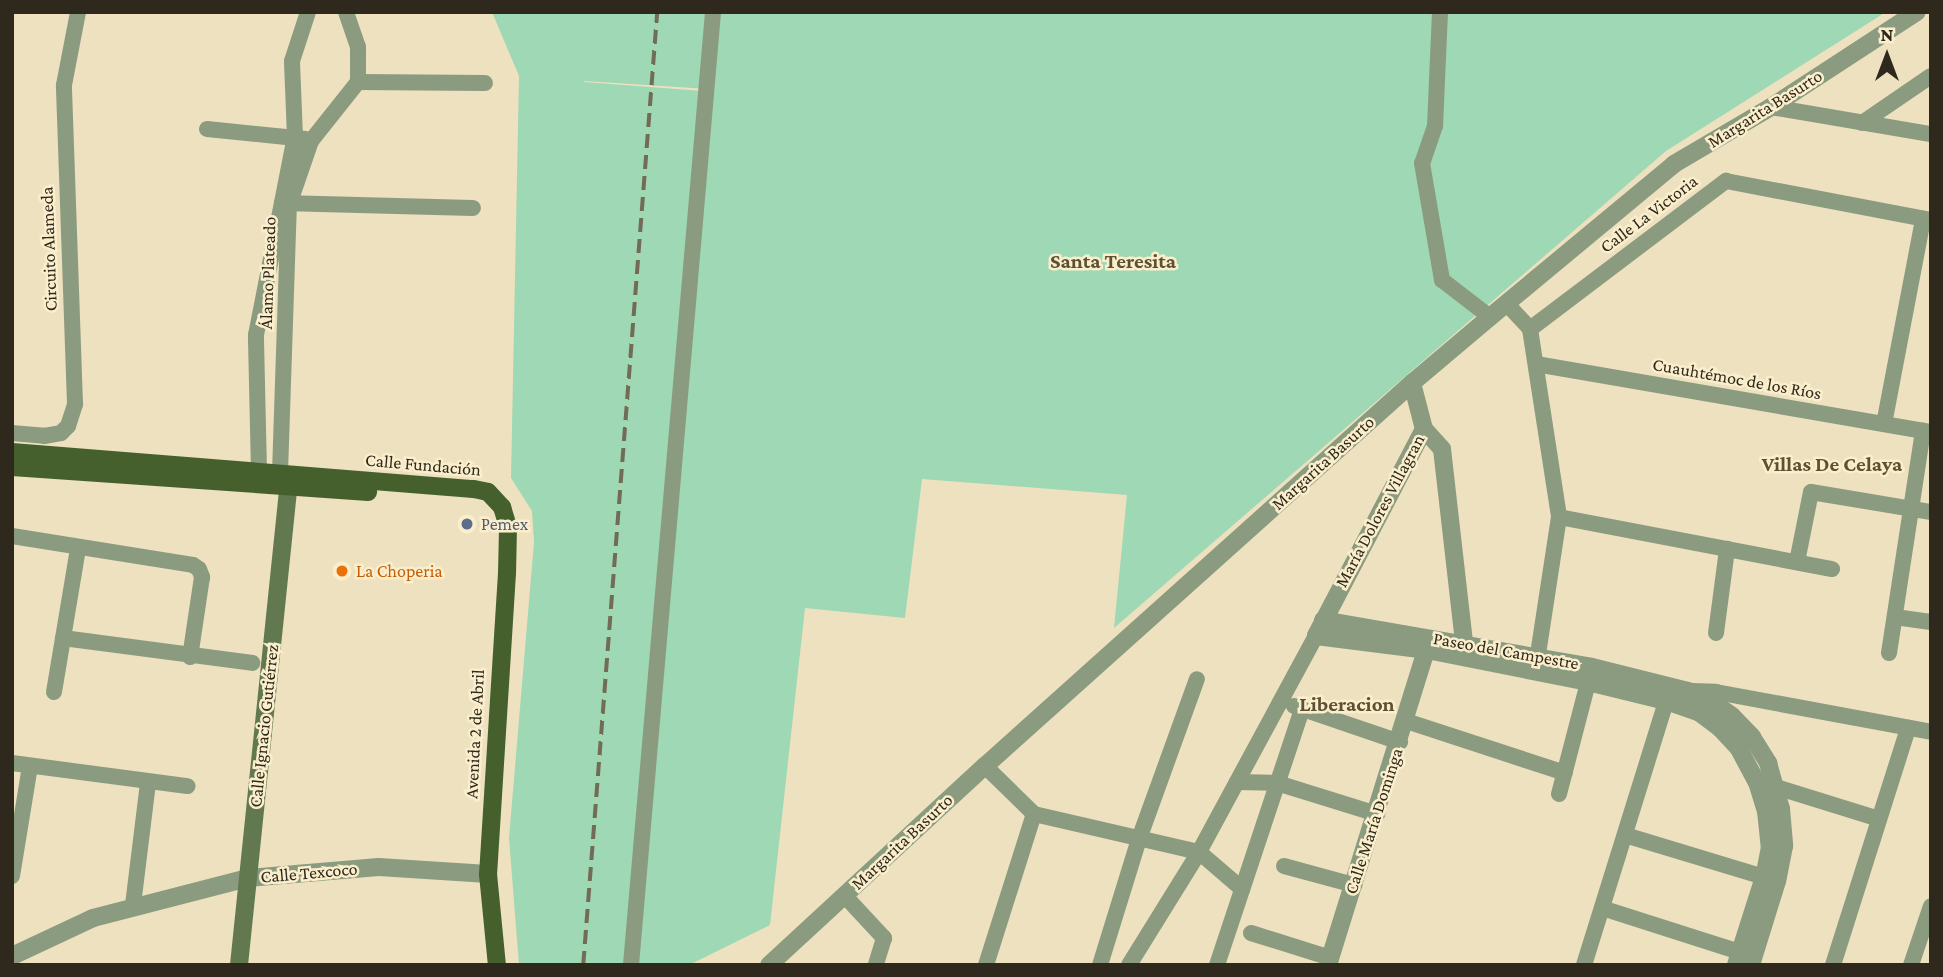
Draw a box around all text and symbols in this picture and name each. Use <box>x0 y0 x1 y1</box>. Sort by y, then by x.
north arrow <box>1852 21 1922 91</box>
text: N <box>1881 24 1893 45</box>
street label: Margarita Basurto <box>1704 65 1826 153</box>
street label: Calle La Victoria <box>1596 170 1702 258</box>
street label: Circuito Alameda <box>36 186 62 312</box>
street label: Álamo Plateado <box>255 216 281 330</box>
district label: Santa Teresita <box>1050 248 1176 274</box>
street label: Cuauhtémoc de los Ríos <box>1651 354 1823 404</box>
street label: Margarita Basurto <box>1267 411 1379 515</box>
street label: María Dolores Villagran <box>1330 431 1430 591</box>
street label: Calle Fundación <box>364 449 482 481</box>
district label: Villas De Celaya <box>1762 451 1902 477</box>
place label: Pemex <box>481 513 528 535</box>
marker: Pemex <box>459 516 475 532</box>
place label: La Choperia <box>356 560 443 582</box>
marker: La Choperia <box>334 563 350 579</box>
street label: Paseo del Campestre <box>1431 628 1581 674</box>
street label: Calle Ignacio Gutiérrez <box>245 643 283 809</box>
street label: Avenida 2 de Abril <box>461 669 489 799</box>
district label: Liberacion <box>1299 691 1395 717</box>
street label: Calle María Dominga <box>1340 745 1408 897</box>
street label: Margarita Basurto <box>847 789 957 895</box>
street label: Calle Texcoco <box>260 858 358 888</box>

